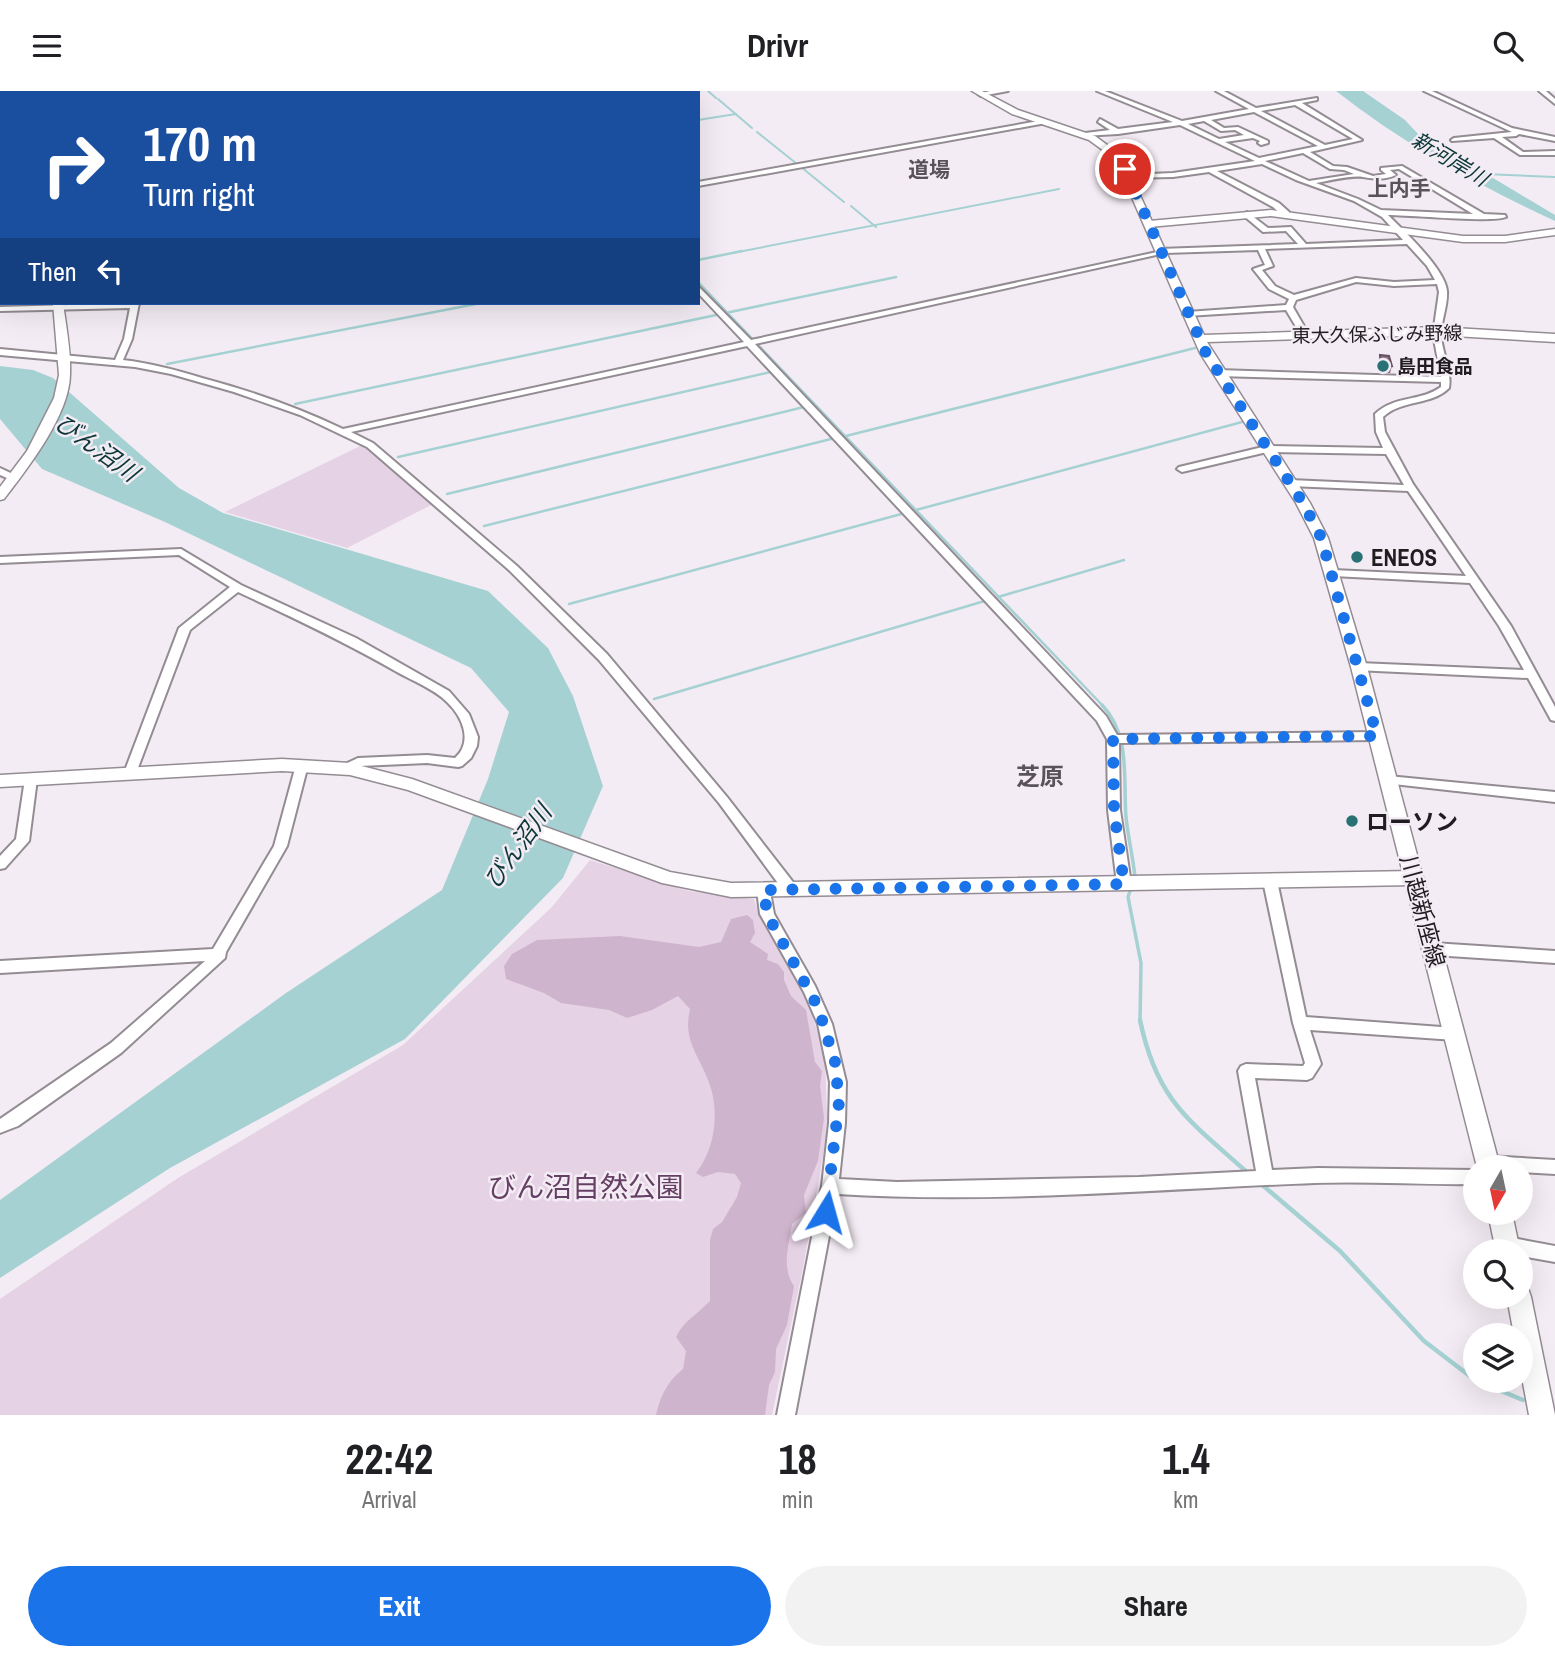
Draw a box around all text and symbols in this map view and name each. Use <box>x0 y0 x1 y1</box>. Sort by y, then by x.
text: Drivr <box>747 24 808 67</box>
icon: menu <box>28 27 66 65</box>
icon: search <box>1489 27 1527 65</box>
text: 170 m <box>143 110 257 176</box>
icon: right <box>28 119 119 210</box>
water label: 新河岸川 <box>1407 125 1495 194</box>
pin <box>1095 139 1155 199</box>
icon: arrive <box>1106 150 1144 188</box>
district label: 道場 <box>908 155 950 184</box>
text: Turn right <box>143 173 255 216</box>
district label: 上内手 <box>1368 174 1431 203</box>
icon: left <box>91 252 129 290</box>
text: Then <box>28 254 77 289</box>
street label: 東大久保ふじみ野線 <box>1291 320 1463 348</box>
place label: 島田食品 <box>1397 353 1473 379</box>
marker: 島田食品 <box>1375 358 1391 374</box>
water label: びん沼川 <box>49 406 148 490</box>
place label: ENEOS <box>1371 542 1437 573</box>
marker: ENEOS <box>1349 549 1365 565</box>
district label: 芝原 <box>1016 760 1064 792</box>
water label: びん沼川 <box>476 795 560 894</box>
place label: ローソン <box>1366 806 1458 837</box>
marker: ローソン <box>1344 813 1360 829</box>
street label: 川越新座線 <box>1393 851 1453 971</box>
north arrow <box>1463 1155 1533 1225</box>
map controls <box>1463 1155 1533 1393</box>
park label: びん沼自然公園 <box>488 1168 684 1206</box>
position arrow <box>789 1175 863 1249</box>
button: search <box>1463 1239 1533 1309</box>
button: layers <box>1463 1323 1533 1393</box>
text: 22:42 <box>345 1431 433 1487</box>
text: 18 <box>778 1431 817 1487</box>
text: 1.4 <box>1162 1431 1210 1487</box>
text: Arrival <box>362 1484 416 1515</box>
text: min <box>782 1484 813 1515</box>
text: km <box>1173 1484 1198 1515</box>
button: Exit <box>28 1566 771 1646</box>
button: Share <box>785 1566 1527 1646</box>

